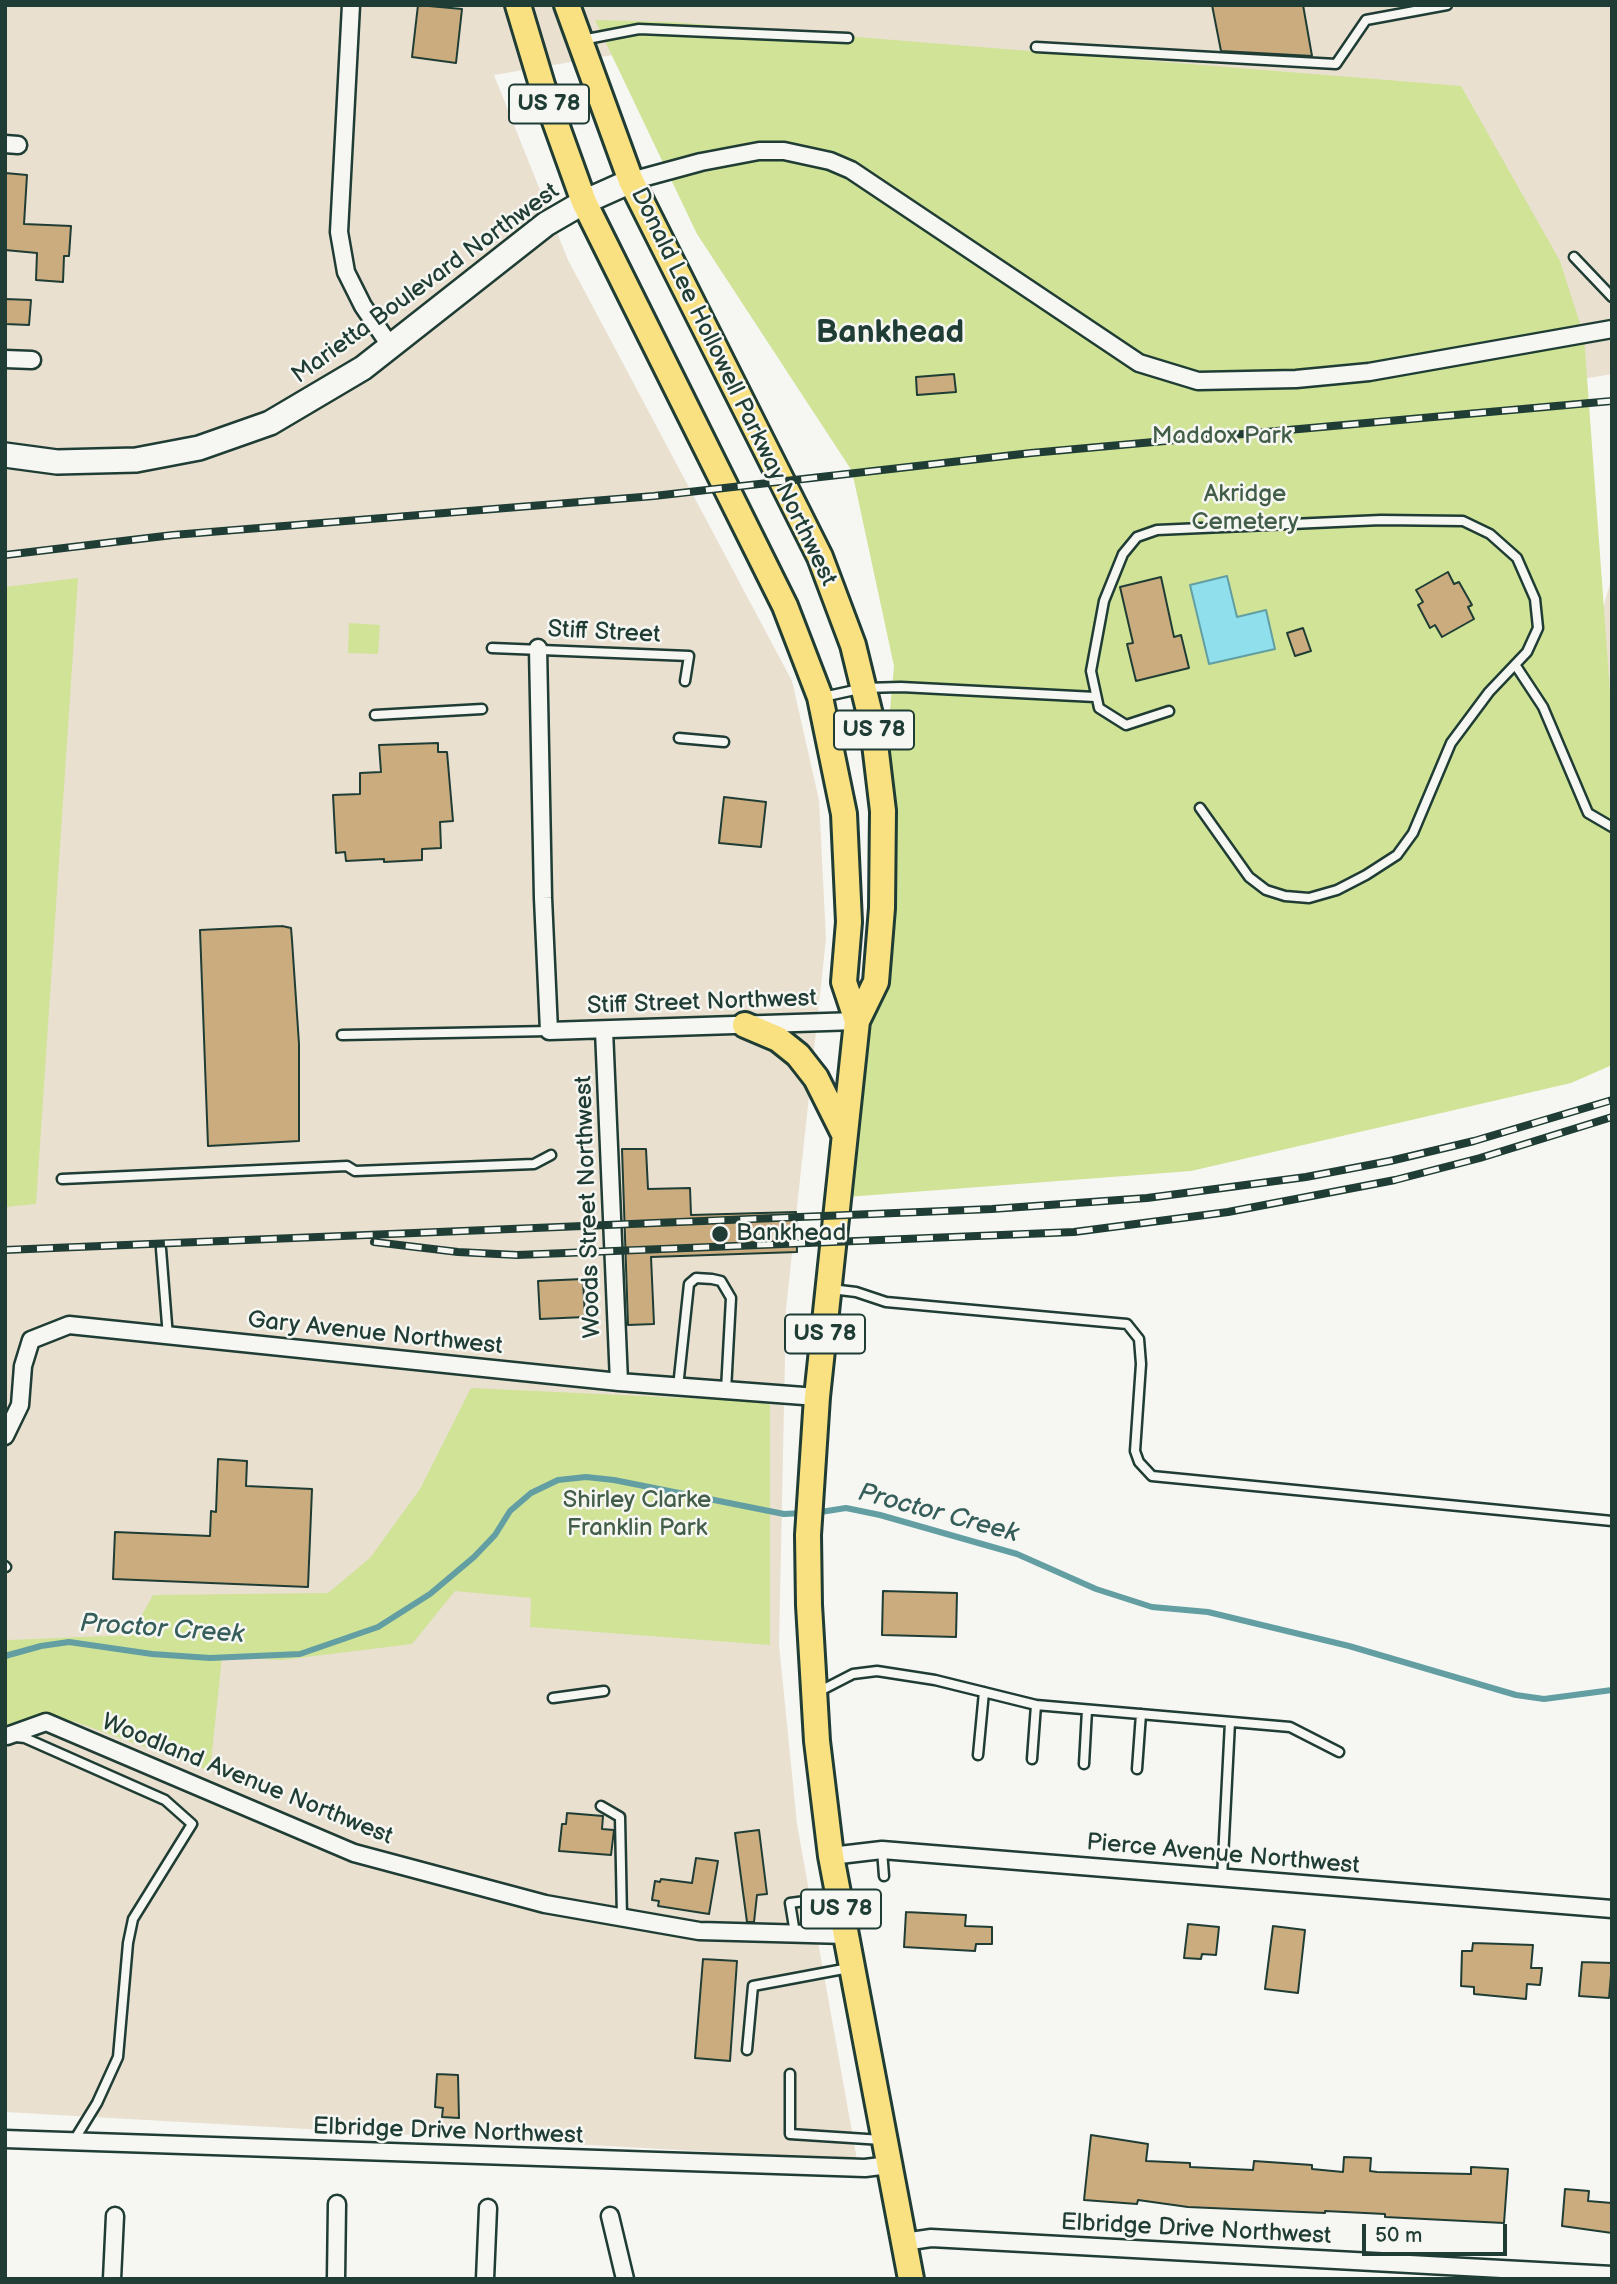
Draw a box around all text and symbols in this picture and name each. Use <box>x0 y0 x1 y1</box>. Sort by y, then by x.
road number: US 78 <box>509 85 589 124</box>
street label: Marietta Boulevard Northwest <box>287 177 565 391</box>
street label: Donald Lee Hollowell Parkway Northwest <box>624 183 842 591</box>
district label: Bankhead <box>816 315 964 353</box>
park label: Maddox Park <box>1152 423 1292 451</box>
park label: Akridge Cemetery <box>1192 481 1298 537</box>
street label: Stiff Street <box>547 616 661 650</box>
road number: US 78 <box>834 710 914 750</box>
street label: Stiff Street Northwest <box>587 985 817 1021</box>
street label: Woods Street Northwest <box>570 1075 608 1339</box>
place label: Bankhead <box>736 1220 846 1248</box>
marker: Bankhead <box>710 1224 730 1244</box>
street label: Gary Avenue Northwest <box>246 1306 504 1362</box>
road number: US 78 <box>785 1315 865 1354</box>
water label: Proctor Creek <box>855 1478 1021 1550</box>
park label: Shirley Clarke Franklin Park <box>563 1487 711 1543</box>
water label: Proctor Creek <box>79 1609 245 1651</box>
street label: Woodland Avenue Northwest <box>97 1708 397 1852</box>
street label: Pierce Avenue Northwest <box>1085 1829 1361 1881</box>
road number: US 78 <box>801 1890 881 1928</box>
street label: Elbridge Drive Northwest <box>312 2113 584 2151</box>
street label: Elbridge Drive Northwest <box>1060 2209 1332 2251</box>
scale bar <box>1365 2210 1510 2254</box>
text: 50 m <box>1375 2223 1422 2248</box>

